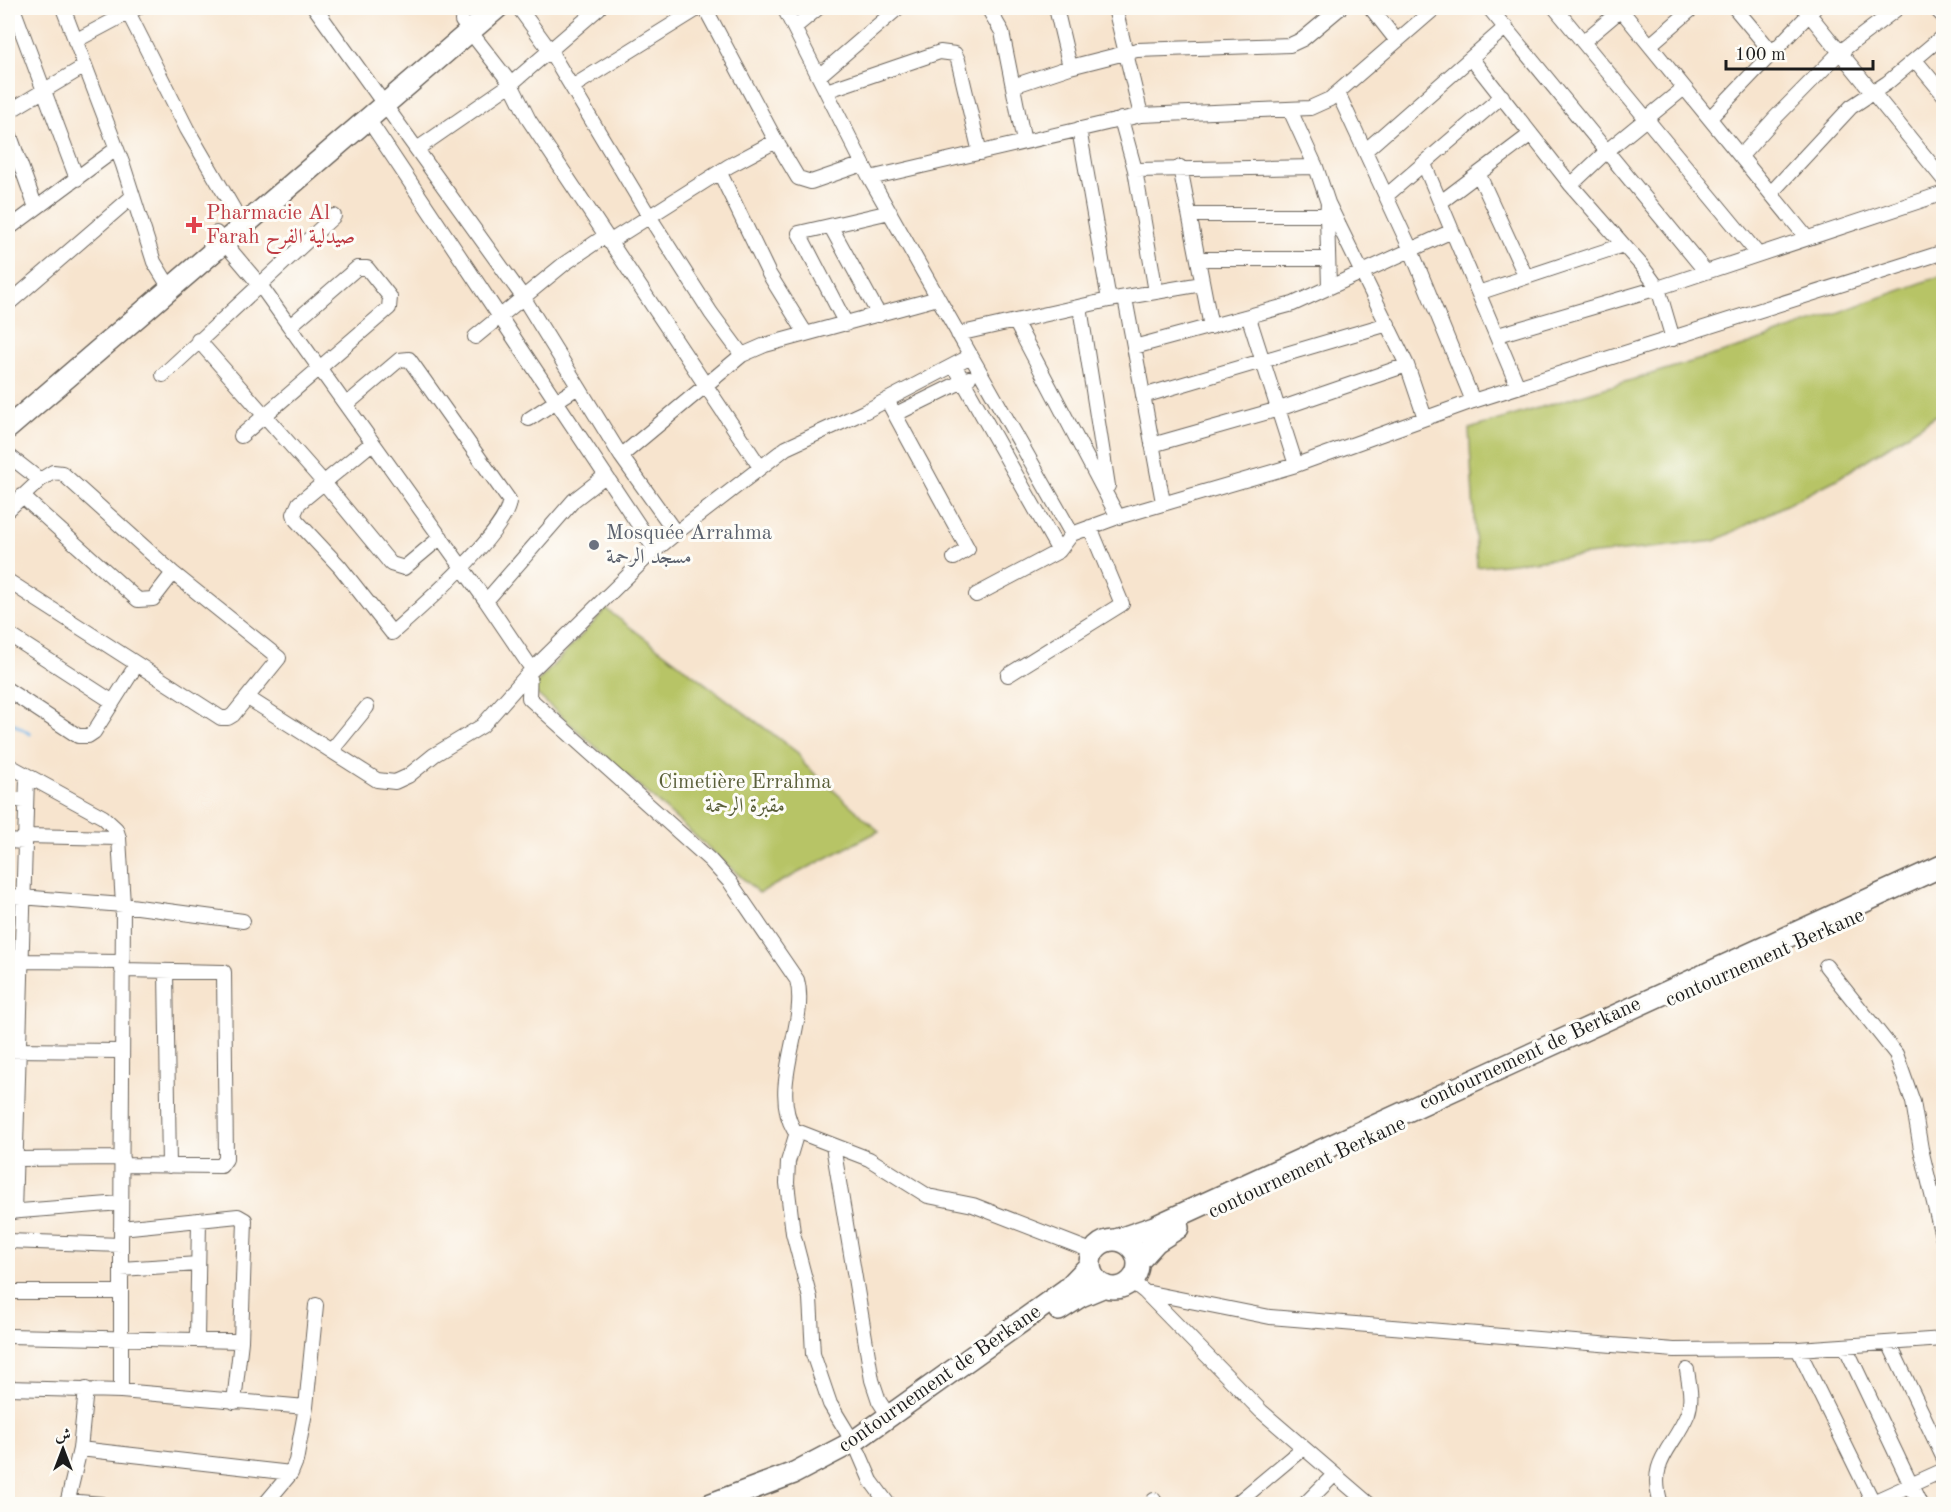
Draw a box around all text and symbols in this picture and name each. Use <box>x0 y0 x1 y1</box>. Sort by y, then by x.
scale bar <box>1726 33 1873 71</box>
text: 100 m <box>1735 46 1786 64</box>
place label: Pharmacie Al Farah صيدلية الفرح <box>206 203 355 255</box>
marker: Pharmacie Al Farah صيدلية الفرح <box>187 218 201 232</box>
place label: Mosquée Arrahma مسجد الرحمة <box>606 523 772 568</box>
marker: Mosquée Arrahma مسجد الرحمة <box>587 538 601 552</box>
park label: Cimetière Errahma مقبرة الرحمة <box>658 772 832 818</box>
street label: contournement Berkane <box>1662 905 1868 1011</box>
street label: contournement de Berkane <box>1416 993 1644 1115</box>
street label: contournement Berkane <box>1205 1113 1409 1223</box>
street label: contournement de Berkane <box>835 1301 1045 1457</box>
north arrow <box>33 1419 93 1479</box>
text: ش <box>55 1428 71 1444</box>

